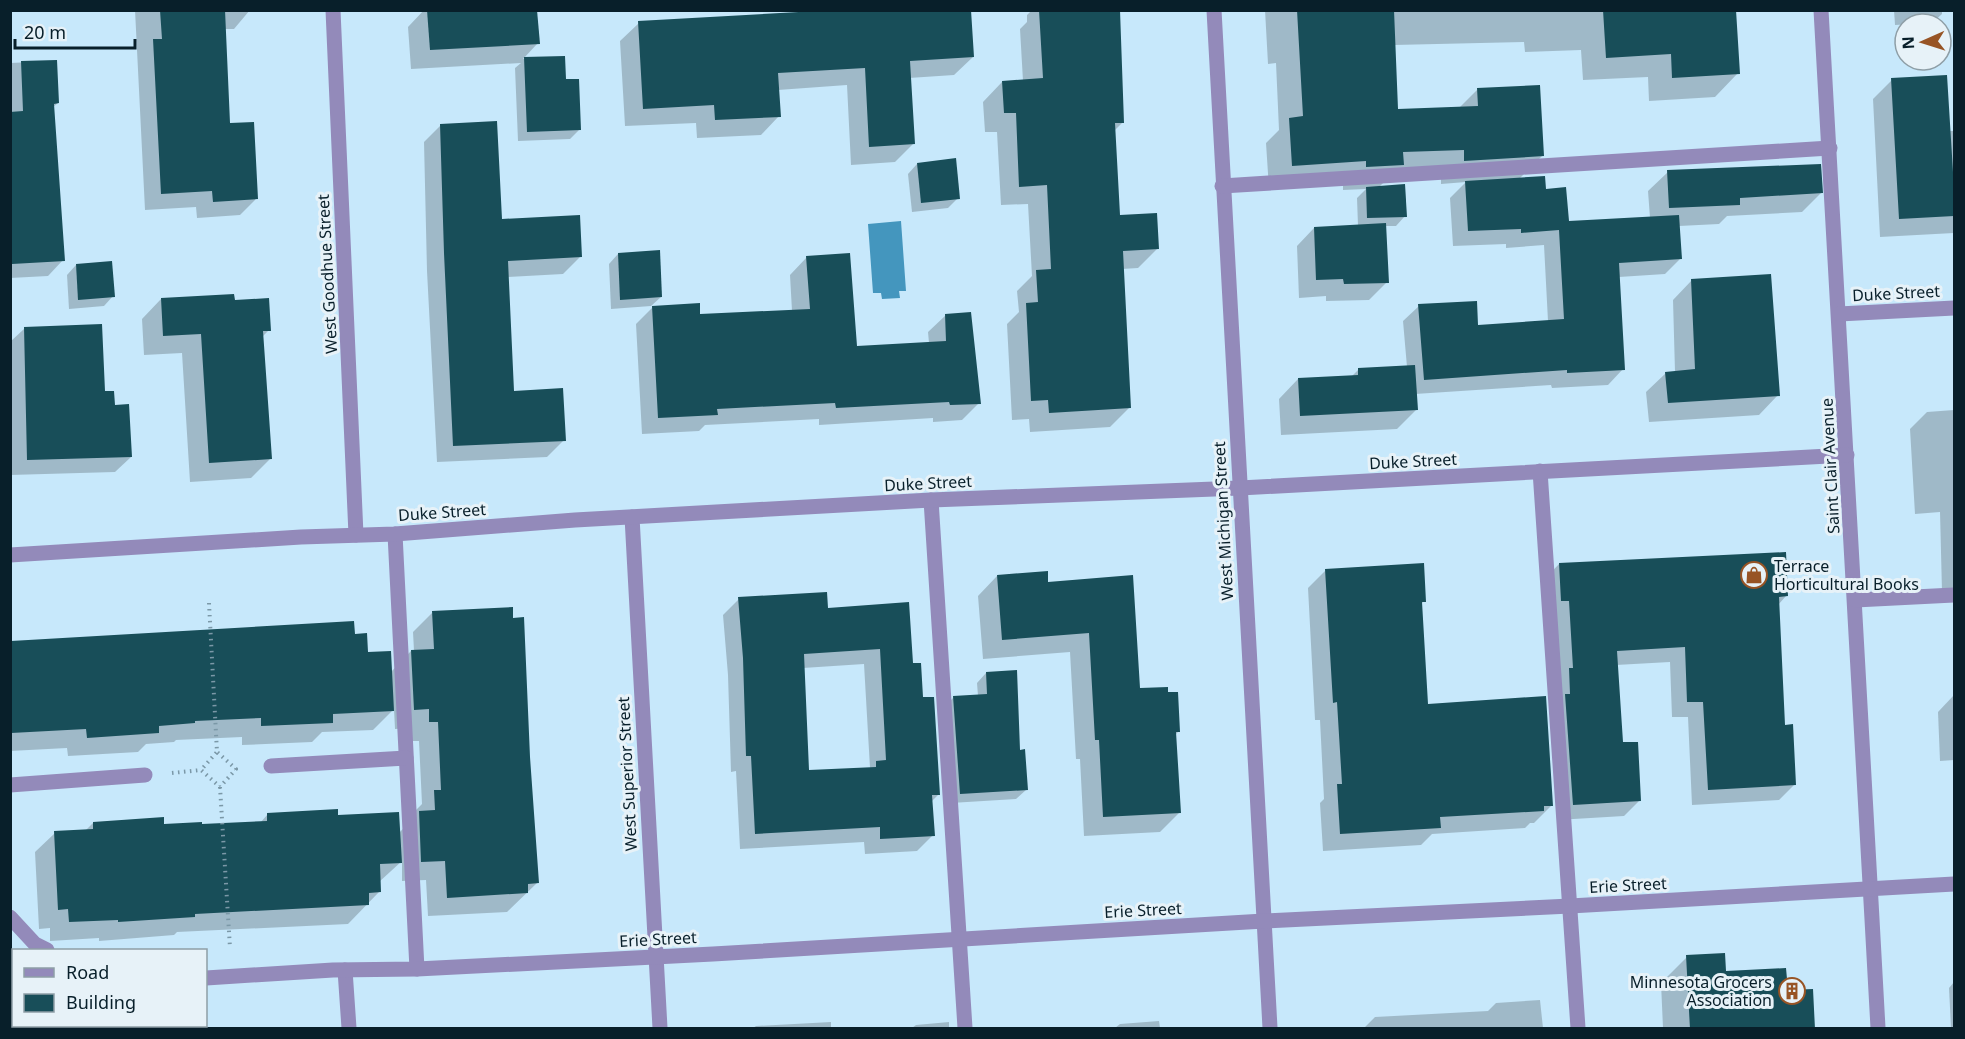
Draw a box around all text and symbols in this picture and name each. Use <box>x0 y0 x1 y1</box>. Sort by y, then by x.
scale bar <box>15 12 135 50</box>
north arrow <box>1893 12 1953 72</box>
text: 20 m <box>24 20 66 44</box>
text: N <box>1897 36 1919 50</box>
street label: West Goodhue Street <box>312 193 342 354</box>
street label: Duke Street <box>1852 280 1941 306</box>
street label: Saint Clair Avenue <box>1815 398 1845 534</box>
street label: West Michigan Street <box>1208 441 1238 601</box>
street label: Duke Street <box>1369 448 1458 474</box>
street label: Duke Street <box>884 470 973 496</box>
street label: Duke Street <box>397 498 487 526</box>
place label: Terrace Horticultural Books <box>1774 555 1919 595</box>
shop icon: Terrace Horticultural Books <box>1739 560 1769 590</box>
street label: West Superior Street <box>612 696 642 852</box>
street label: Erie Street <box>1589 872 1667 898</box>
street label: Erie Street <box>1104 897 1182 923</box>
street label: Erie Street <box>619 926 697 952</box>
legend <box>12 949 207 1027</box>
text: Road <box>66 960 109 984</box>
place label: Minnesota Grocers Association <box>1630 971 1772 1011</box>
building icon: Minnesota Grocers Association <box>1777 976 1807 1006</box>
text: Building <box>66 990 136 1014</box>

